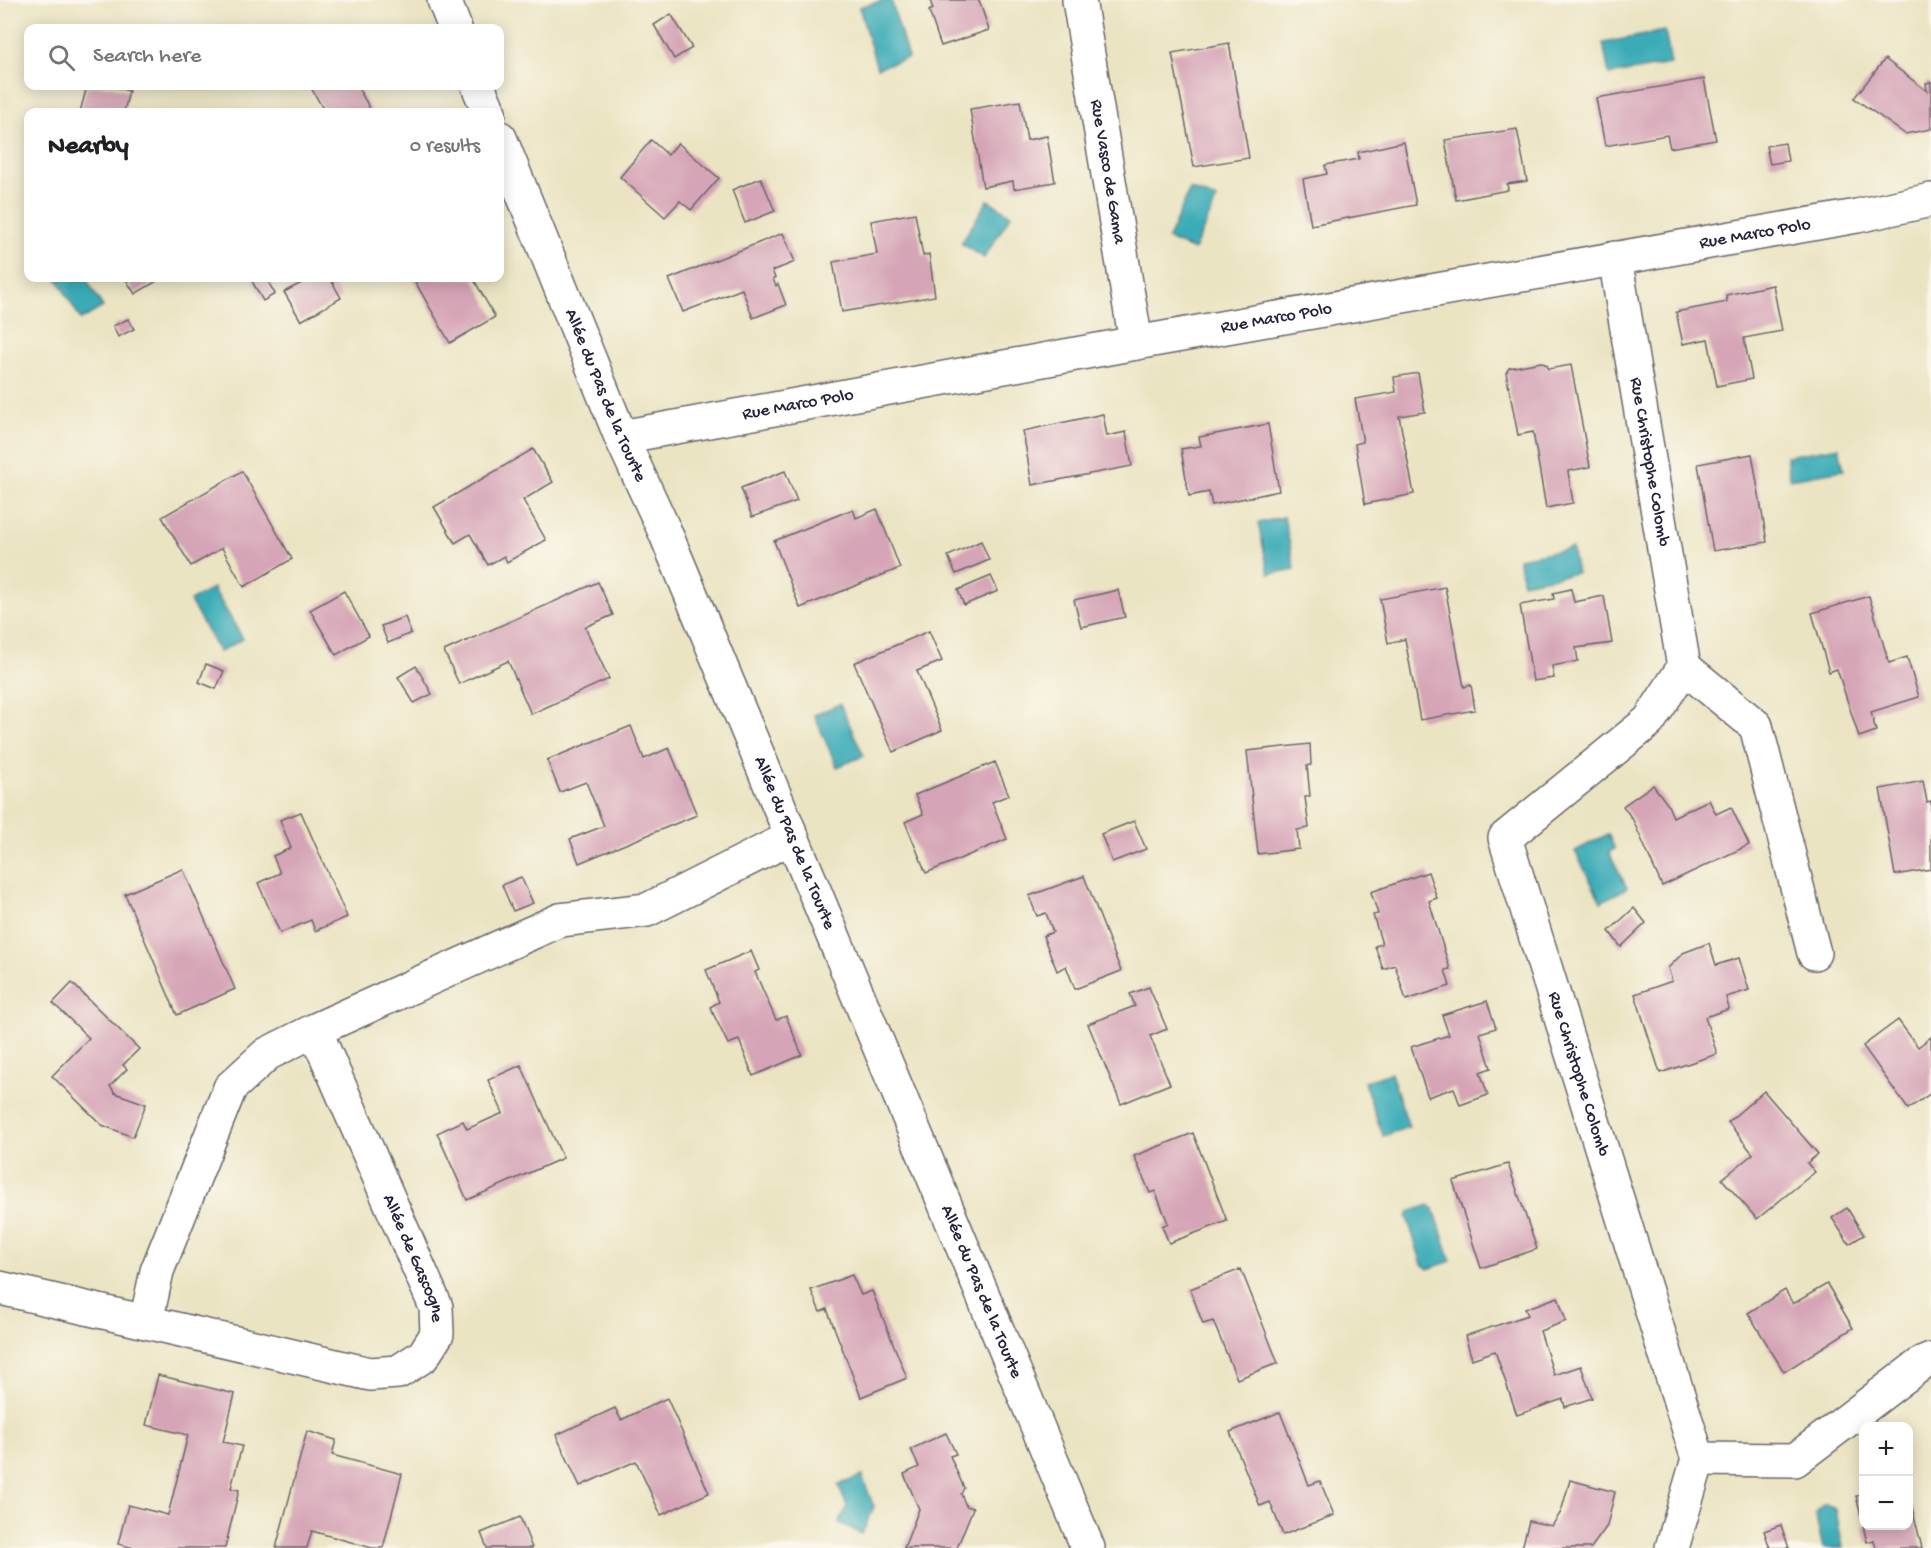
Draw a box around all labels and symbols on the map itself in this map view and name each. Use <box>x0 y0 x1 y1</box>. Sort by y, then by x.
street label: Rue Vasco de Gama <box>1085 98 1130 246</box>
street label: Rue Marco Polo <box>1698 214 1812 254</box>
street label: Rue Marco Polo <box>1219 298 1334 338</box>
street label: Allée du Pas de la Tourte <box>560 306 651 486</box>
street label: Rue Christophe Colomb <box>1625 376 1674 549</box>
street label: Rue Marco Polo <box>741 384 855 425</box>
street label: Allée du Pas de la Tourte <box>749 753 840 933</box>
street label: Rue Christophe Colomb <box>1543 989 1614 1160</box>
street label: Allée de Gascogne <box>378 1191 447 1323</box>
street label: Allée du Pas de la Tourte <box>936 1202 1027 1382</box>

